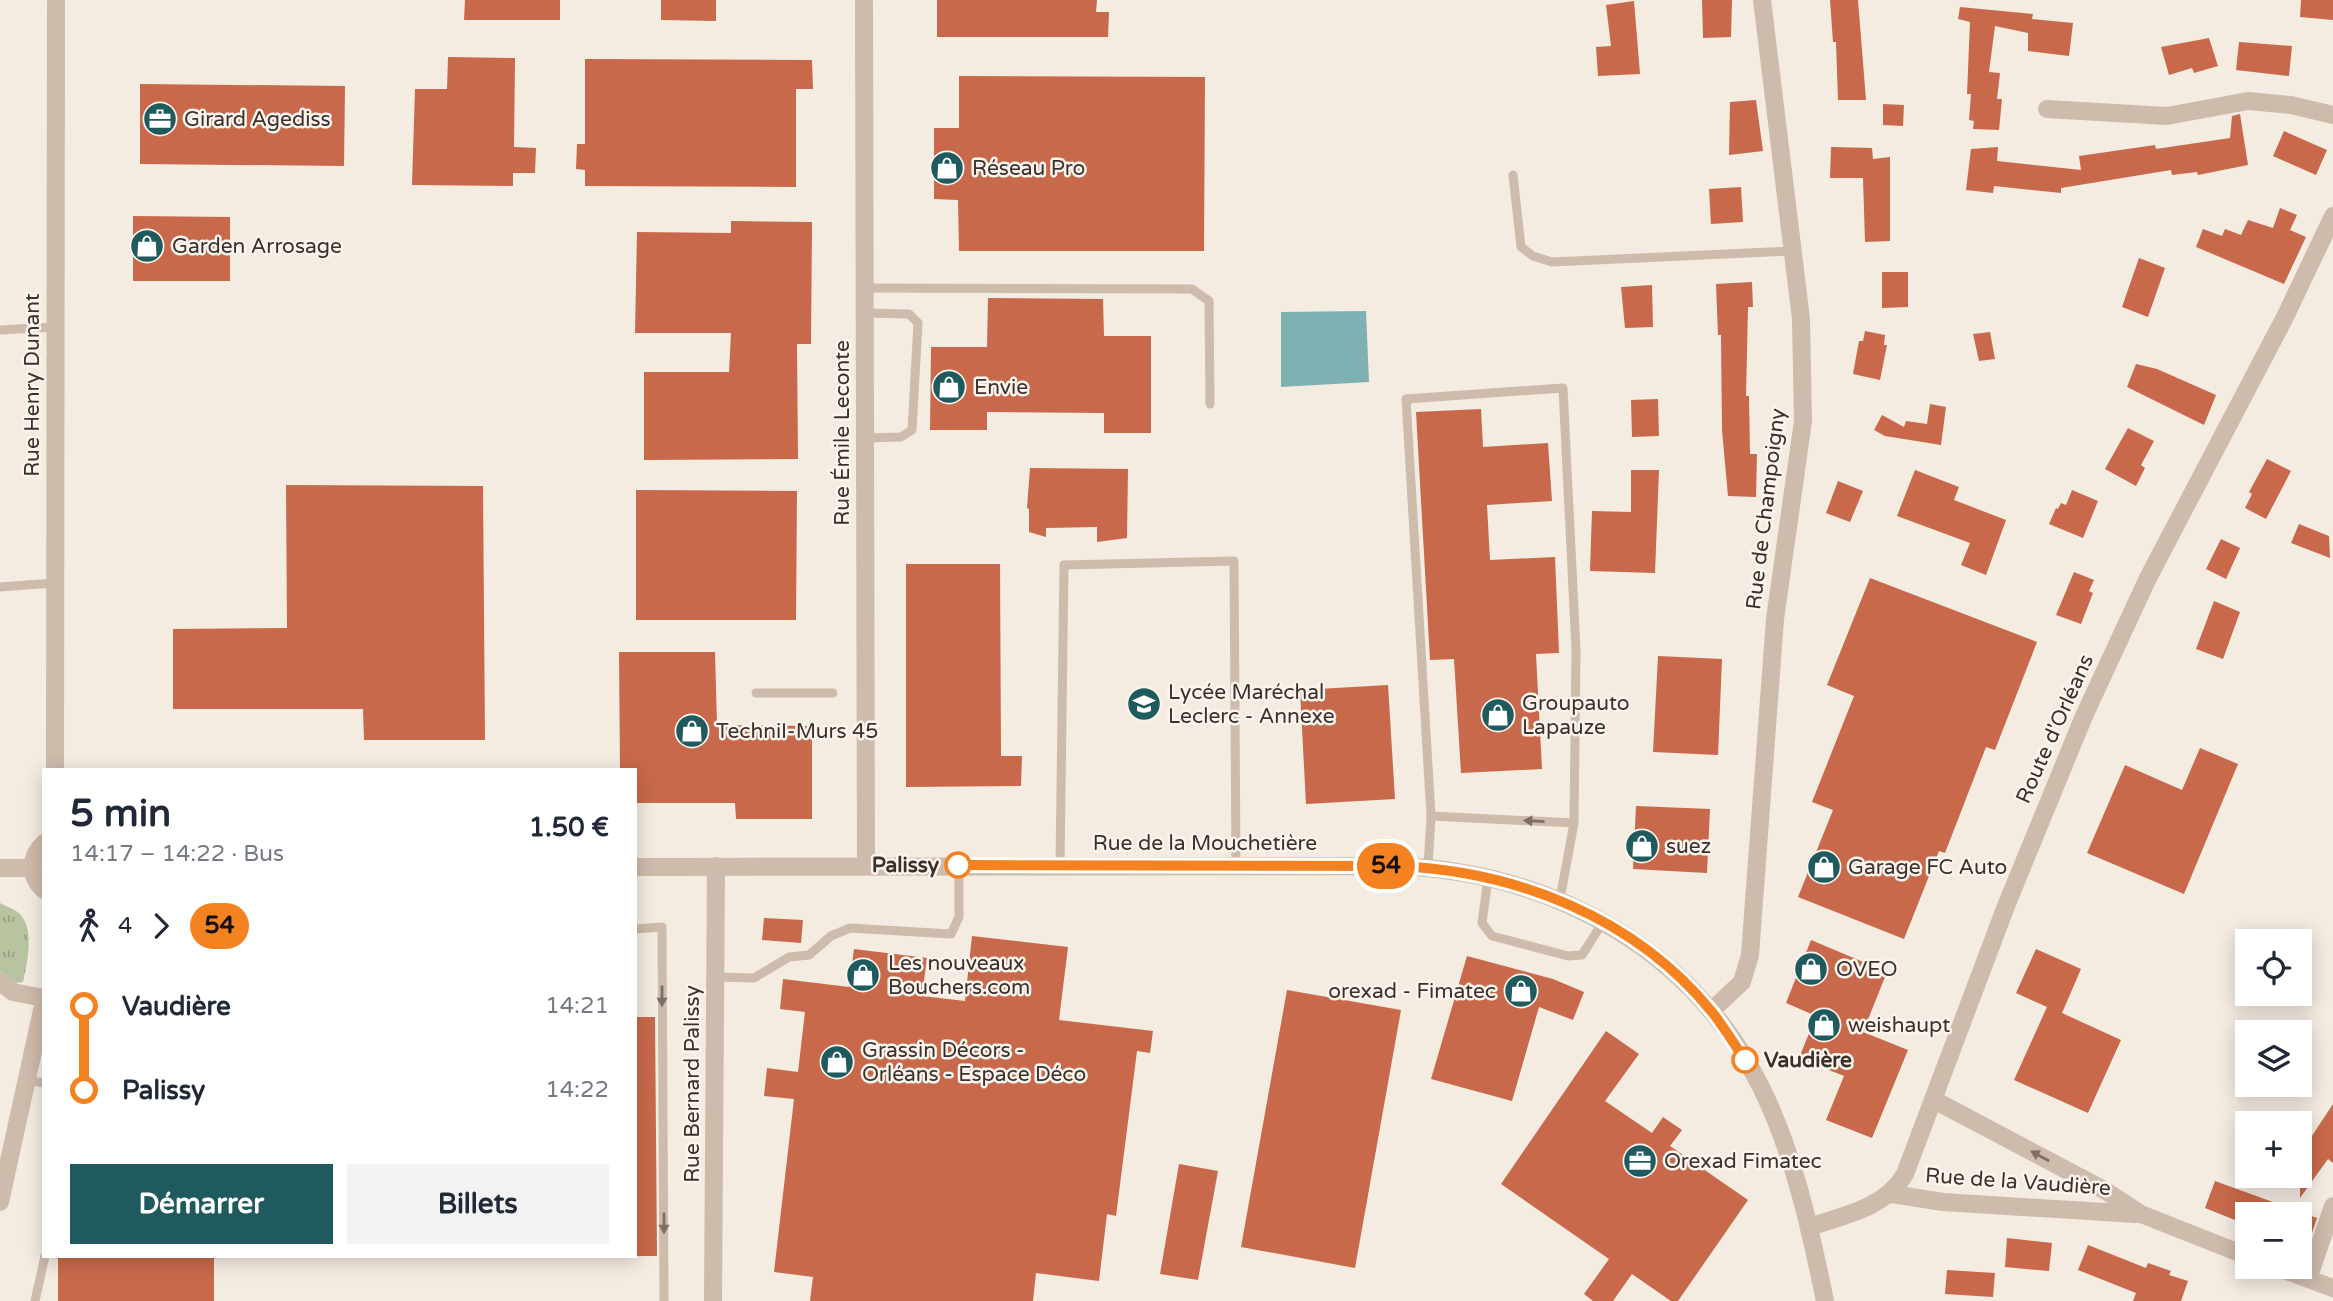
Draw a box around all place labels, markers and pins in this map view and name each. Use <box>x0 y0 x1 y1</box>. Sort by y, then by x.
office icon: Girard Agediss <box>141 100 179 138</box>
place label: Girard Agediss <box>184 107 331 132</box>
shop icon: Réseau Pro <box>928 149 966 187</box>
place label: Réseau Pro <box>972 156 1085 181</box>
shop icon: Garden Arrosage <box>128 227 166 265</box>
place label: Garden Arrosage <box>172 234 342 259</box>
shop icon: Envie <box>930 368 968 406</box>
place label: Envie <box>974 375 1028 400</box>
place label: Lycée Maréchal Leclerc - Annexe <box>1168 680 1335 729</box>
school or university icon: Lycée Maréchal Leclerc - Annexe <box>1125 685 1163 723</box>
place label: Groupauto Lapauze <box>1522 691 1630 740</box>
shop icon: Groupauto Lapauze <box>1479 696 1517 734</box>
shop icon: TechniI-Murs 45 <box>673 712 711 750</box>
place label: TechniI-Murs 45 <box>716 719 878 744</box>
shop icon: suez <box>1623 827 1661 865</box>
place label: suez <box>1666 834 1711 859</box>
shop icon: Garage FC Auto <box>1805 848 1843 886</box>
marker: Palissy <box>945 852 971 878</box>
place label: Palissy <box>872 853 940 878</box>
place label: Garage FC Auto <box>1848 855 2007 880</box>
shop icon: OVEO <box>1792 950 1830 988</box>
place label: Les nouveaux Bouchers.com <box>888 951 1030 1000</box>
shop icon: Les nouveaux Bouchers.com <box>844 956 882 994</box>
place label: OVEO <box>1836 957 1898 982</box>
shop icon: orexad - Fimatec <box>1502 972 1540 1010</box>
place label: orexad - Fimatec <box>1328 979 1496 1004</box>
shop icon: weishaupt <box>1805 1006 1843 1044</box>
place label: weishaupt <box>1848 1013 1950 1038</box>
place label: Grassin Décors - Orléans - Espace Déco <box>862 1038 1086 1087</box>
shop icon: Grassin Décors - Orléans - Espace Déco <box>818 1043 856 1081</box>
marker: Vaudière <box>1732 1047 1758 1073</box>
place label: Vaudière <box>1764 1048 1852 1073</box>
office icon: Orexad Fimatec <box>1621 1142 1659 1180</box>
place label: Orexad Fimatec <box>1664 1149 1822 1174</box>

